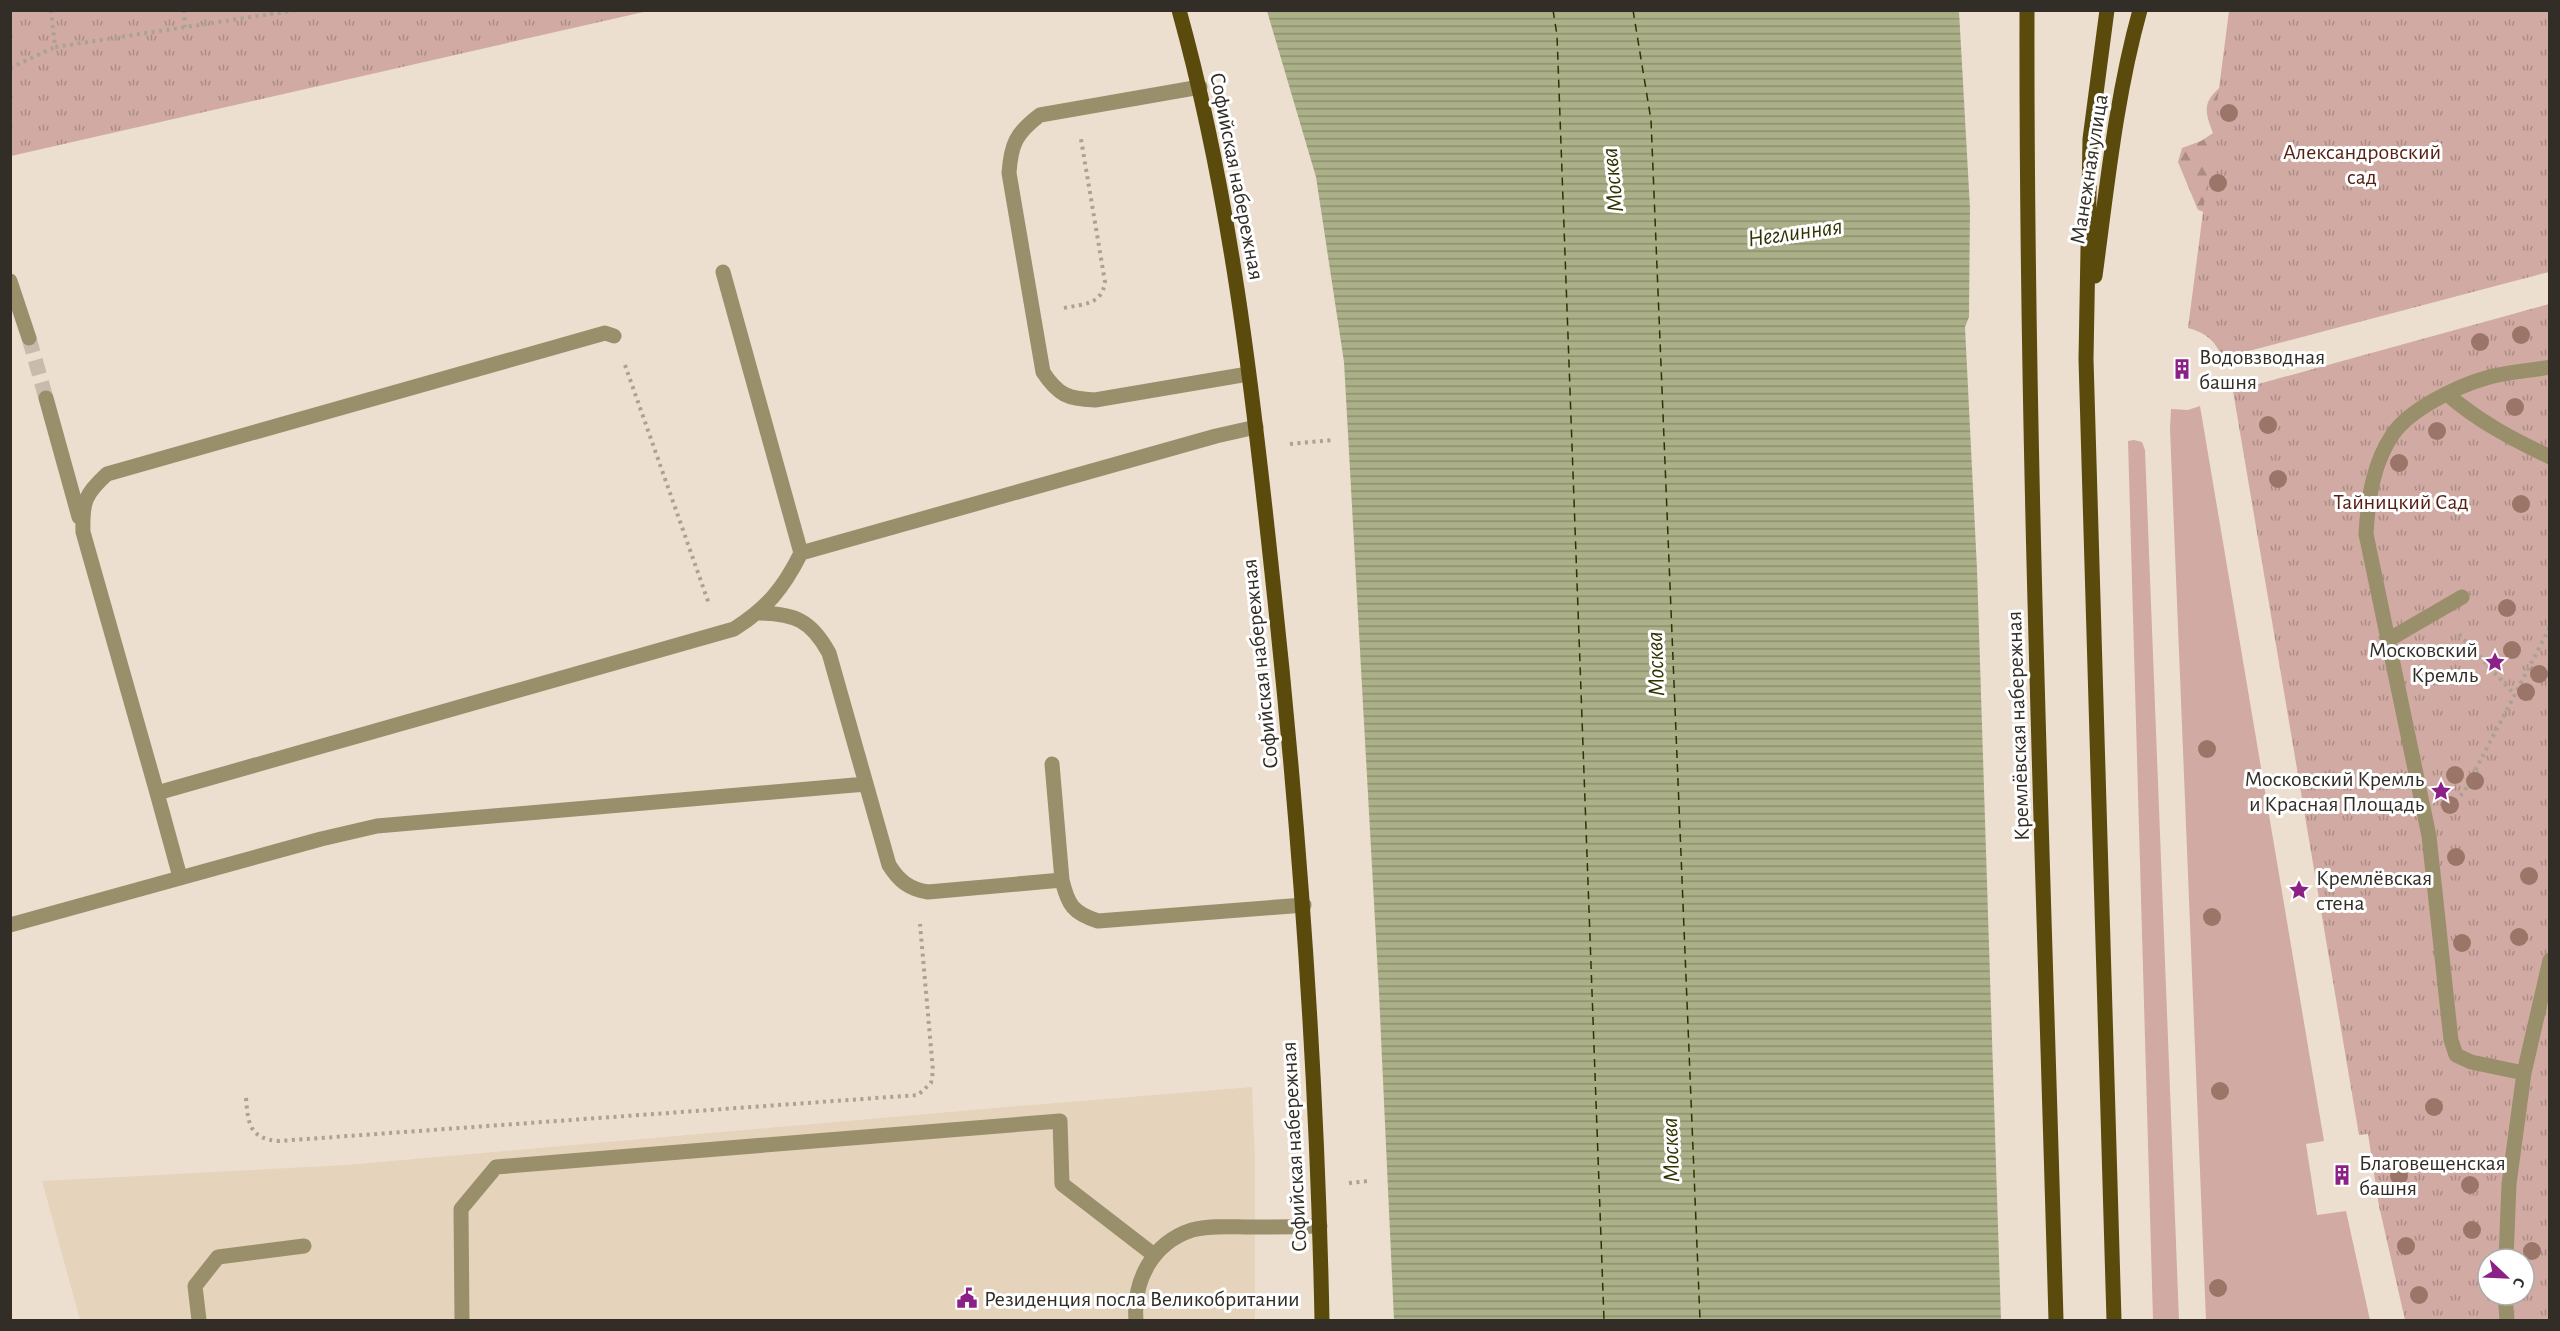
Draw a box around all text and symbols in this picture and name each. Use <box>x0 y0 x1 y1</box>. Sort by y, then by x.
street label: Софийская набережная <box>1206 71 1268 282</box>
street label: Манежная улица <box>2066 93 2112 246</box>
park label: Александровский сад <box>2283 141 2441 188</box>
water label: Москва <box>1598 146 1628 213</box>
water label: Неглинная <box>1746 214 1844 251</box>
place label: Водовзводная башня <box>2199 346 2325 393</box>
building icon: Водовзводная башня <box>2170 357 2194 381</box>
park label: Тайницкий Сад <box>2333 491 2469 513</box>
street label: Софийская набережная <box>1238 558 1282 770</box>
street label: Кремлёвская набережная <box>2003 611 2033 841</box>
water label: Москва <box>1643 631 1669 697</box>
place label: Московский Кремль <box>2369 639 2479 686</box>
place icon: Московский Кремль <box>2483 650 2507 674</box>
place label: Московский Кремль и Красная Площадь <box>2244 768 2425 815</box>
place icon: Московский Кремль и Красная Площадь <box>2429 779 2453 803</box>
place label: Кремлёвская стена <box>2316 867 2432 914</box>
place icon: Кремлёвская стена <box>2287 878 2311 902</box>
street label: Софийская набережная <box>1277 1041 1310 1253</box>
water label: Москва <box>1658 1117 1684 1183</box>
place label: Благовещенская башня <box>2359 1152 2506 1199</box>
building icon: Благовещенская башня <box>2330 1163 2354 1187</box>
north arrow <box>2476 1247 2536 1307</box>
text: С <box>2510 1275 2528 1290</box>
public building icon: Резиденция посла Великобритании <box>955 1286 979 1310</box>
place label: Резиденция посла Великобритании <box>984 1288 1300 1310</box>

